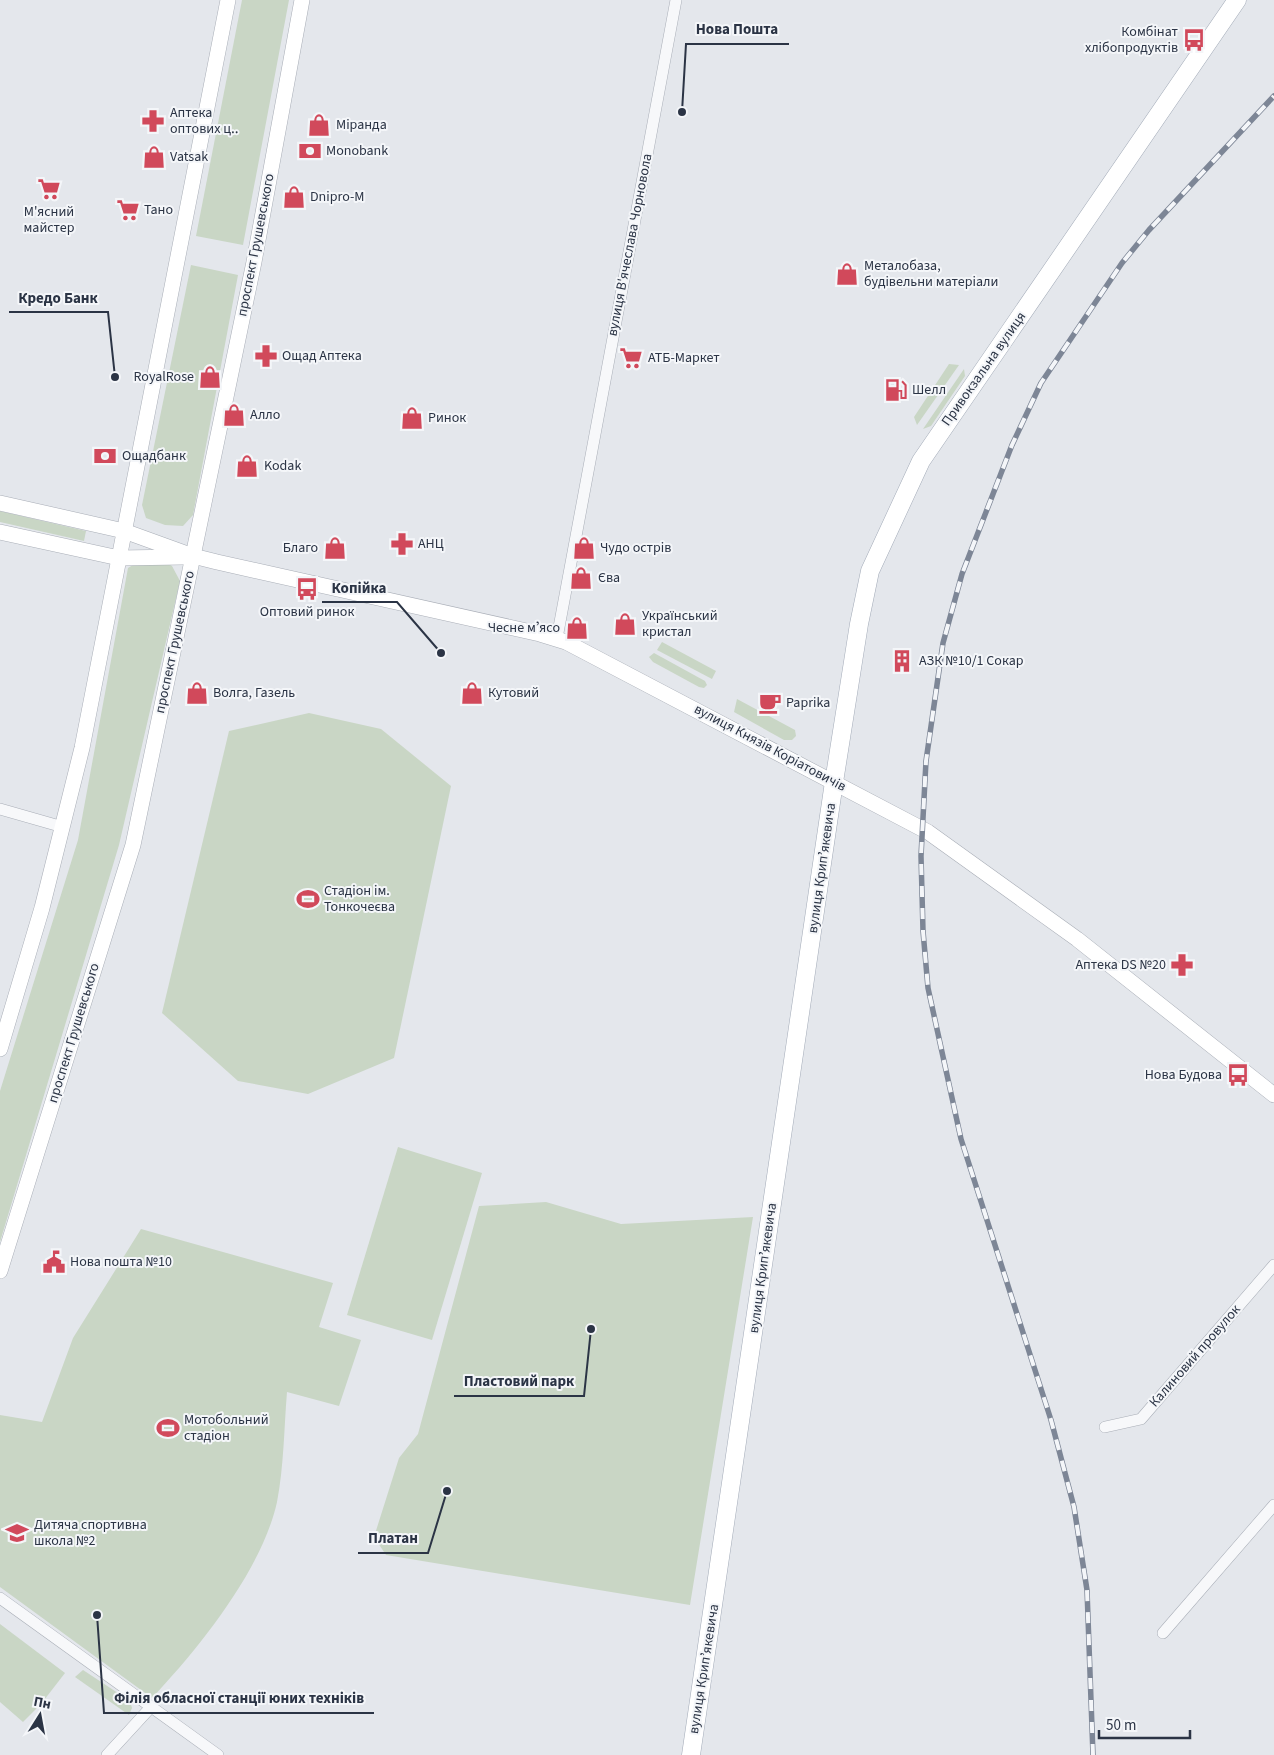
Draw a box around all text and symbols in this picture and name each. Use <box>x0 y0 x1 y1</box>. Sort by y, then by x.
callout: Нова Пошта <box>686 14 789 44</box>
text: Нова Пошта <box>696 19 778 40</box>
place label: Комбінат хлібопродуктів <box>1085 22 1179 58</box>
bus stop icon: Комбінат хлібопродуктів <box>1181 27 1207 53</box>
place label: Аптека оптових ц‥ <box>170 103 239 139</box>
pharmacy icon: Аптека оптових ц‥ <box>140 108 166 134</box>
shop icon: Міранда <box>306 112 332 138</box>
place label: Міранда <box>336 115 387 135</box>
bank icon: Monobank <box>297 138 323 164</box>
place label: Monobank <box>326 141 388 161</box>
shop icon: Vatsak <box>141 144 167 170</box>
place label: Vatsak <box>170 147 208 167</box>
street label: вулиця В'ячеслава Чорновола <box>602 152 658 338</box>
street label: проспект Грушевського <box>232 172 280 318</box>
supermarket icon: М'ясний майстер <box>36 176 62 202</box>
shop icon: Dnipro-M <box>281 184 307 210</box>
place label: Dnipro-M <box>310 187 364 207</box>
supermarket icon: Тано <box>115 197 141 223</box>
place label: Тано <box>144 200 173 220</box>
place label: М'ясний майстер <box>23 202 75 238</box>
place label: Металобаза, будівельни матеріали <box>864 256 998 292</box>
shop icon: Металобаза, будівельни матеріали <box>834 261 860 287</box>
callout: Кредо Банк <box>9 282 108 312</box>
text: Кредо Банк <box>18 288 99 309</box>
street label: Привокзальна вулиця <box>937 308 1031 430</box>
pharmacy icon: Ощад Аптека <box>253 343 279 369</box>
supermarket icon: АТБ-Маркет <box>618 345 644 371</box>
place label: Ощад Аптека <box>282 346 362 366</box>
place label: АТБ-Маркет <box>648 348 720 368</box>
shop icon: RoyalRose <box>197 364 223 390</box>
place label: RoyalRose <box>134 367 194 387</box>
fuel station icon: Шелл <box>883 377 909 403</box>
place label: Шелл <box>912 380 946 400</box>
shop icon: Алло <box>221 402 247 428</box>
place label: Алло <box>250 405 280 425</box>
shop icon: Ринок <box>399 405 425 431</box>
place label: Ринок <box>428 408 466 428</box>
bank icon: Ощадбанк <box>92 443 118 469</box>
place label: Ощадбанк <box>122 446 186 466</box>
shop icon: Kodak <box>234 453 260 479</box>
place label: Kodak <box>264 456 301 476</box>
pharmacy icon: АНЦ <box>389 531 415 557</box>
place label: АНЦ <box>418 534 444 554</box>
shop icon: Благо <box>322 535 348 561</box>
shop icon: Чудо острів <box>571 535 597 561</box>
place label: Благо <box>283 538 318 558</box>
place label: Чудо острів <box>600 538 671 558</box>
shop icon: Єва <box>568 565 594 591</box>
place label: Єва <box>598 568 620 588</box>
street label: проспект Грушевського <box>150 569 200 715</box>
callout: Копійка <box>322 572 397 602</box>
bus stop icon: Оптовий ринок <box>294 576 320 602</box>
text: Копійка <box>332 578 386 599</box>
place label: Оптовий ринок <box>260 602 354 622</box>
place label: Український кристал <box>642 606 718 642</box>
shop icon: Український кристал <box>612 611 638 637</box>
shop icon: Чесне мʼясо <box>564 615 590 641</box>
place label: Чесне мʼясо <box>488 618 560 638</box>
building icon: АЗК №10/1 Сокар <box>889 648 915 674</box>
place label: АЗК №10/1 Сокар <box>919 651 1024 671</box>
shop icon: Волга, Газель <box>184 680 210 706</box>
shop icon: Кутовий <box>459 680 485 706</box>
place label: Волга, Газель <box>213 683 295 703</box>
place label: Кутовий <box>488 683 539 703</box>
cafe icon: Paprika <box>757 690 783 716</box>
place label: Paprika <box>786 693 830 713</box>
street label: вулиця Князів Коріатовичів <box>690 699 850 797</box>
street label: вулиця Крипʼякевича <box>803 801 841 935</box>
place label: Стадіон ім. Тонкочеєва <box>324 881 395 917</box>
sports icon: Стадіон ім. Тонкочеєва <box>295 886 321 912</box>
pharmacy icon: Аптека DS №20 <box>1169 952 1195 978</box>
place label: Аптека DS №20 <box>1075 955 1166 975</box>
street label: проспект Грушевського <box>43 961 105 1105</box>
bus stop icon: Нова Будова <box>1225 1062 1251 1088</box>
place label: Нова Будова <box>1145 1065 1222 1085</box>
street label: вулиця Крипʼякевича <box>744 1201 782 1335</box>
public building icon: Нова пошта №10 <box>41 1249 67 1275</box>
place label: Нова пошта №10 <box>70 1252 172 1272</box>
street label: Калиновий провулок <box>1145 1300 1245 1412</box>
callout: Пластовий парк <box>454 1366 584 1396</box>
text: Пластовий парк <box>464 1371 575 1392</box>
place label: Мотобольний стадіон <box>184 1410 269 1446</box>
sports icon: Мотобольний стадіон <box>155 1415 181 1441</box>
place label: Дитяча спортивна школа №2 <box>34 1515 147 1551</box>
school or university icon: Дитяча спортивна школа №2 <box>4 1520 30 1546</box>
callout: Платан <box>358 1523 428 1553</box>
text: Платан <box>368 1528 418 1549</box>
street label: вулиця Крипʼякевича <box>684 1602 724 1736</box>
callout: Філія обласної станції юних техніків <box>104 1683 374 1713</box>
text: Філія обласної станції юних техніків <box>114 1688 364 1709</box>
north arrow <box>15 1690 65 1740</box>
text: Пн <box>32 1692 53 1715</box>
scale bar <box>1099 1708 1190 1740</box>
text: 50 m <box>1106 1715 1136 1736</box>

